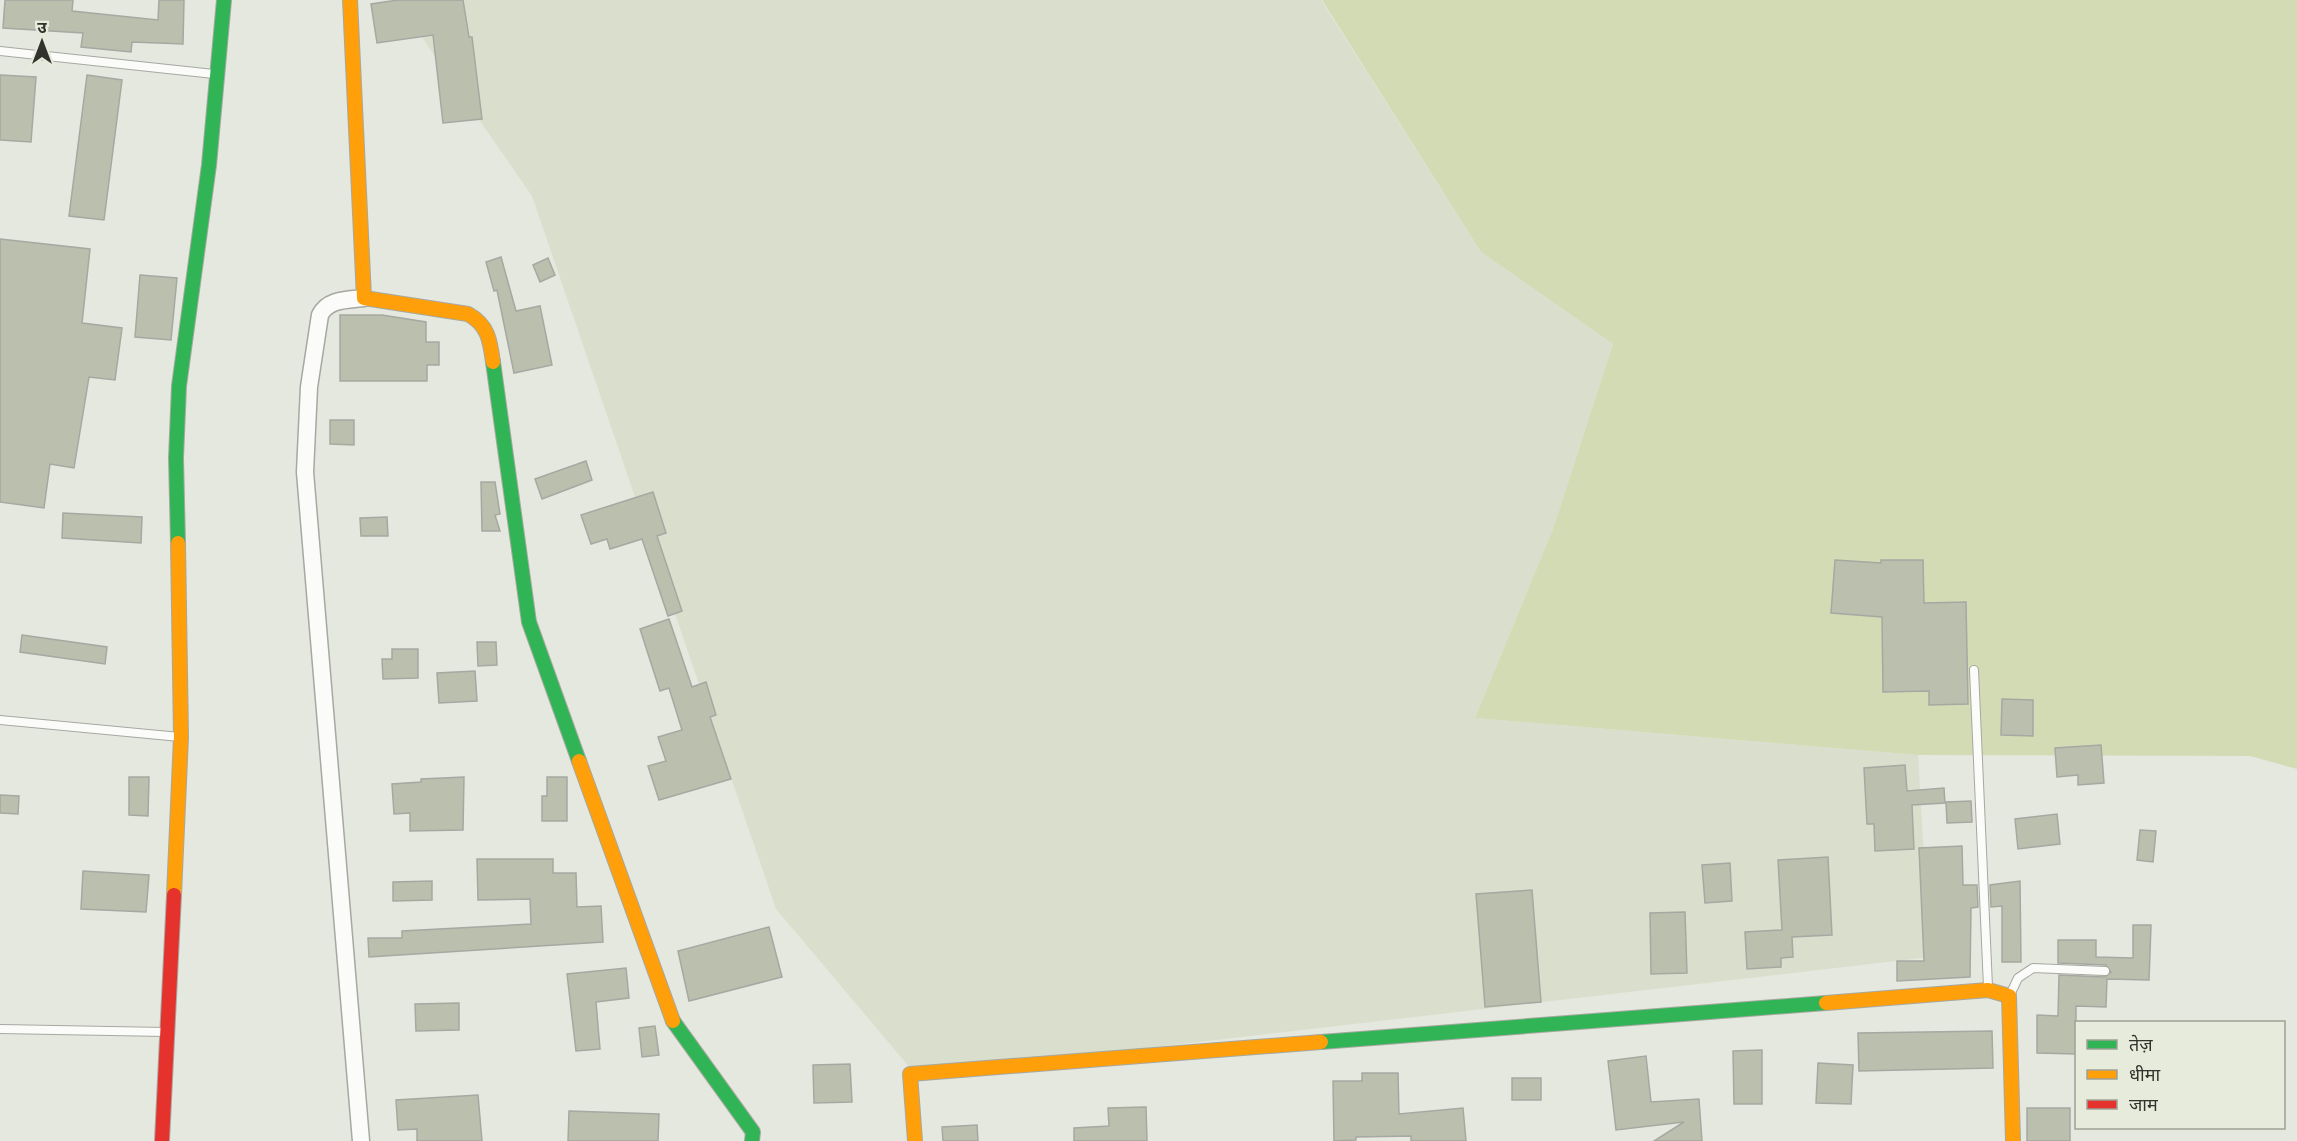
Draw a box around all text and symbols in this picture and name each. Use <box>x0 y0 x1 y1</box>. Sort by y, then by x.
north arrow <box>12 12 72 72</box>
text: उ <box>37 18 47 37</box>
legend <box>2075 1021 2285 1129</box>
text: तेज़ <box>2129 1034 2153 1056</box>
text: धीमा <box>2129 1064 2160 1086</box>
text: जाम <box>2129 1094 2159 1116</box>

